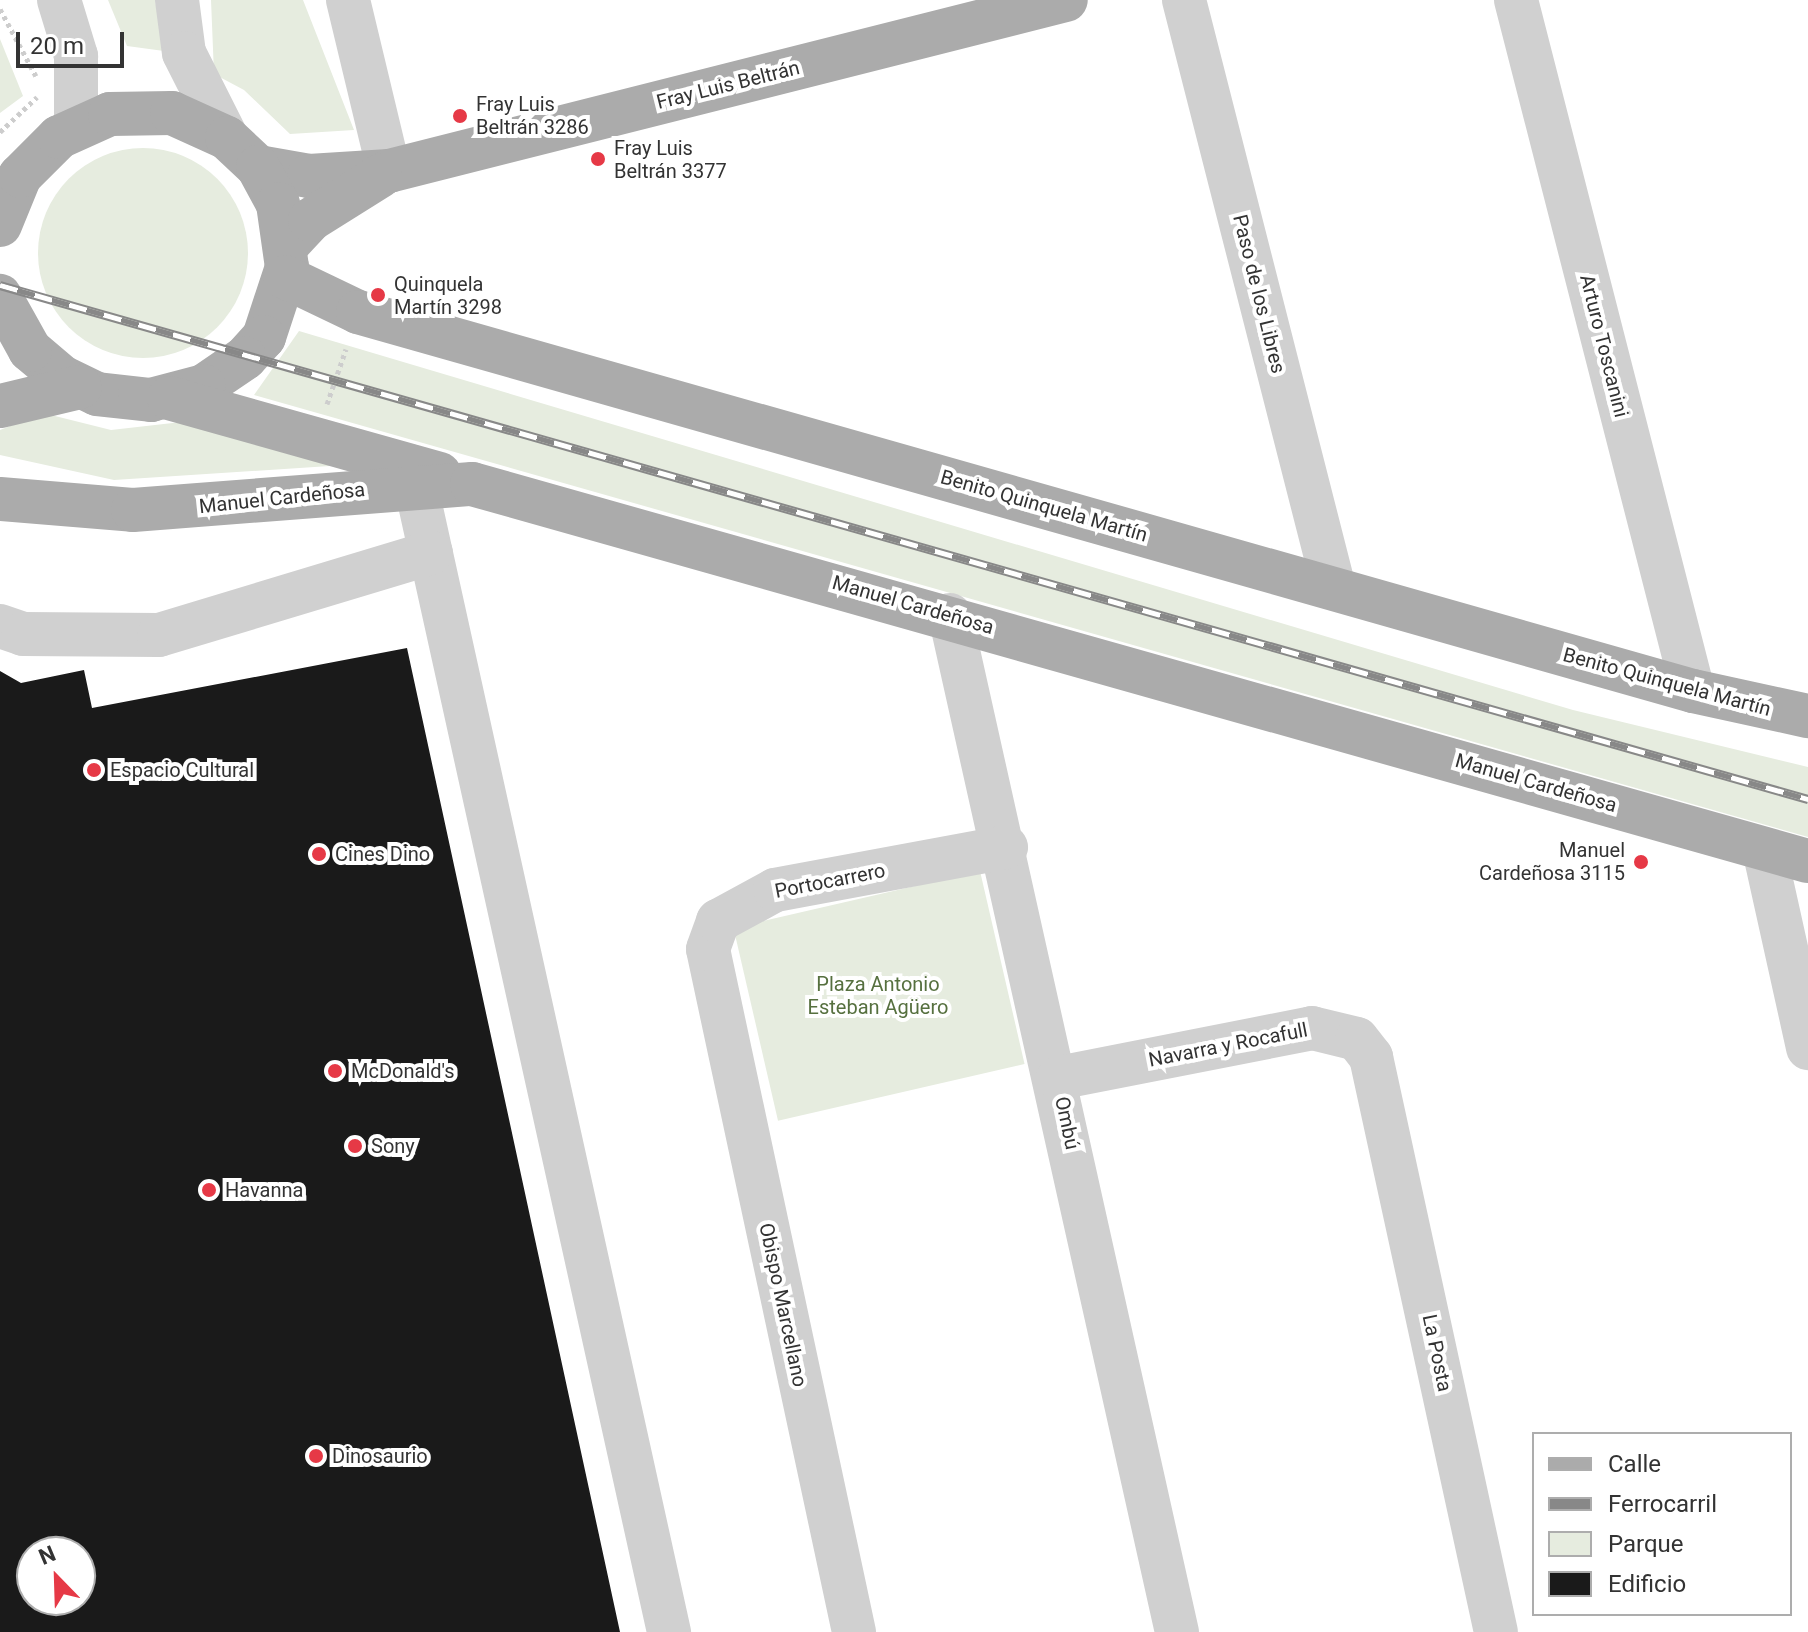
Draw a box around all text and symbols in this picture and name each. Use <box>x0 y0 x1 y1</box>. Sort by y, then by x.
scale bar <box>20 16 128 66</box>
text: 20 m <box>30 32 84 60</box>
street label: Fray Luis Beltrán <box>654 56 802 114</box>
place label: Fray Luis Beltrán 3286 <box>476 92 589 139</box>
marker: Fray Luis Beltrán 3286 <box>451 107 469 125</box>
place label: Fray Luis Beltrán 3377 <box>614 136 727 183</box>
marker: Fray Luis Beltrán 3377 <box>589 150 607 168</box>
street label: Paso de los Libres <box>1228 212 1290 376</box>
place label: Quinquela Martín 3298 <box>394 272 502 319</box>
street label: Arturo Toscanini <box>1575 272 1633 420</box>
marker: Quinquela Martín 3298 <box>369 286 387 304</box>
street label: Benito Quinquela Martín <box>938 465 1150 547</box>
street label: Manuel Cardeñosa <box>198 477 366 519</box>
street label: Manuel Cardeñosa <box>829 570 997 640</box>
street label: Benito Quinquela Martín <box>1560 643 1774 721</box>
street label: Manuel Cardeñosa <box>1452 748 1620 818</box>
place label: Espacio Cultural <box>110 758 254 782</box>
marker: Espacio Cultural <box>85 761 103 779</box>
place label: Manuel Cardeñosa 3115 <box>1479 838 1625 885</box>
place label: Cines Dino <box>335 842 430 866</box>
marker: Cines Dino <box>310 845 328 863</box>
marker: Manuel Cardeñosa 3115 <box>1632 853 1650 871</box>
street label: Portocarrero <box>773 859 887 903</box>
park label: Plaza Antonio Esteban Agüero <box>808 973 948 1020</box>
street label: Navarra y Rocafull <box>1146 1018 1310 1072</box>
place label: McDonald's <box>351 1059 455 1083</box>
marker: McDonald's <box>326 1062 344 1080</box>
street label: Ombú <box>1050 1094 1084 1152</box>
place label: Sony <box>371 1134 415 1158</box>
marker: Sony <box>346 1137 364 1155</box>
place label: Havanna <box>225 1178 303 1202</box>
marker: Havanna <box>200 1181 218 1199</box>
street label: Obispo Marcellano <box>754 1221 812 1389</box>
street label: La Posta <box>1417 1312 1457 1394</box>
legend <box>1532 1432 1792 1616</box>
place label: Dinosaurio <box>332 1444 428 1468</box>
marker: Dinosaurio <box>307 1447 325 1465</box>
text: Calle <box>1608 1450 1661 1478</box>
text: Ferrocarril <box>1608 1490 1717 1518</box>
text: Parque <box>1608 1530 1684 1558</box>
north arrow <box>16 1536 96 1616</box>
text: N <box>35 1541 59 1570</box>
text: Edificio <box>1608 1570 1686 1598</box>

